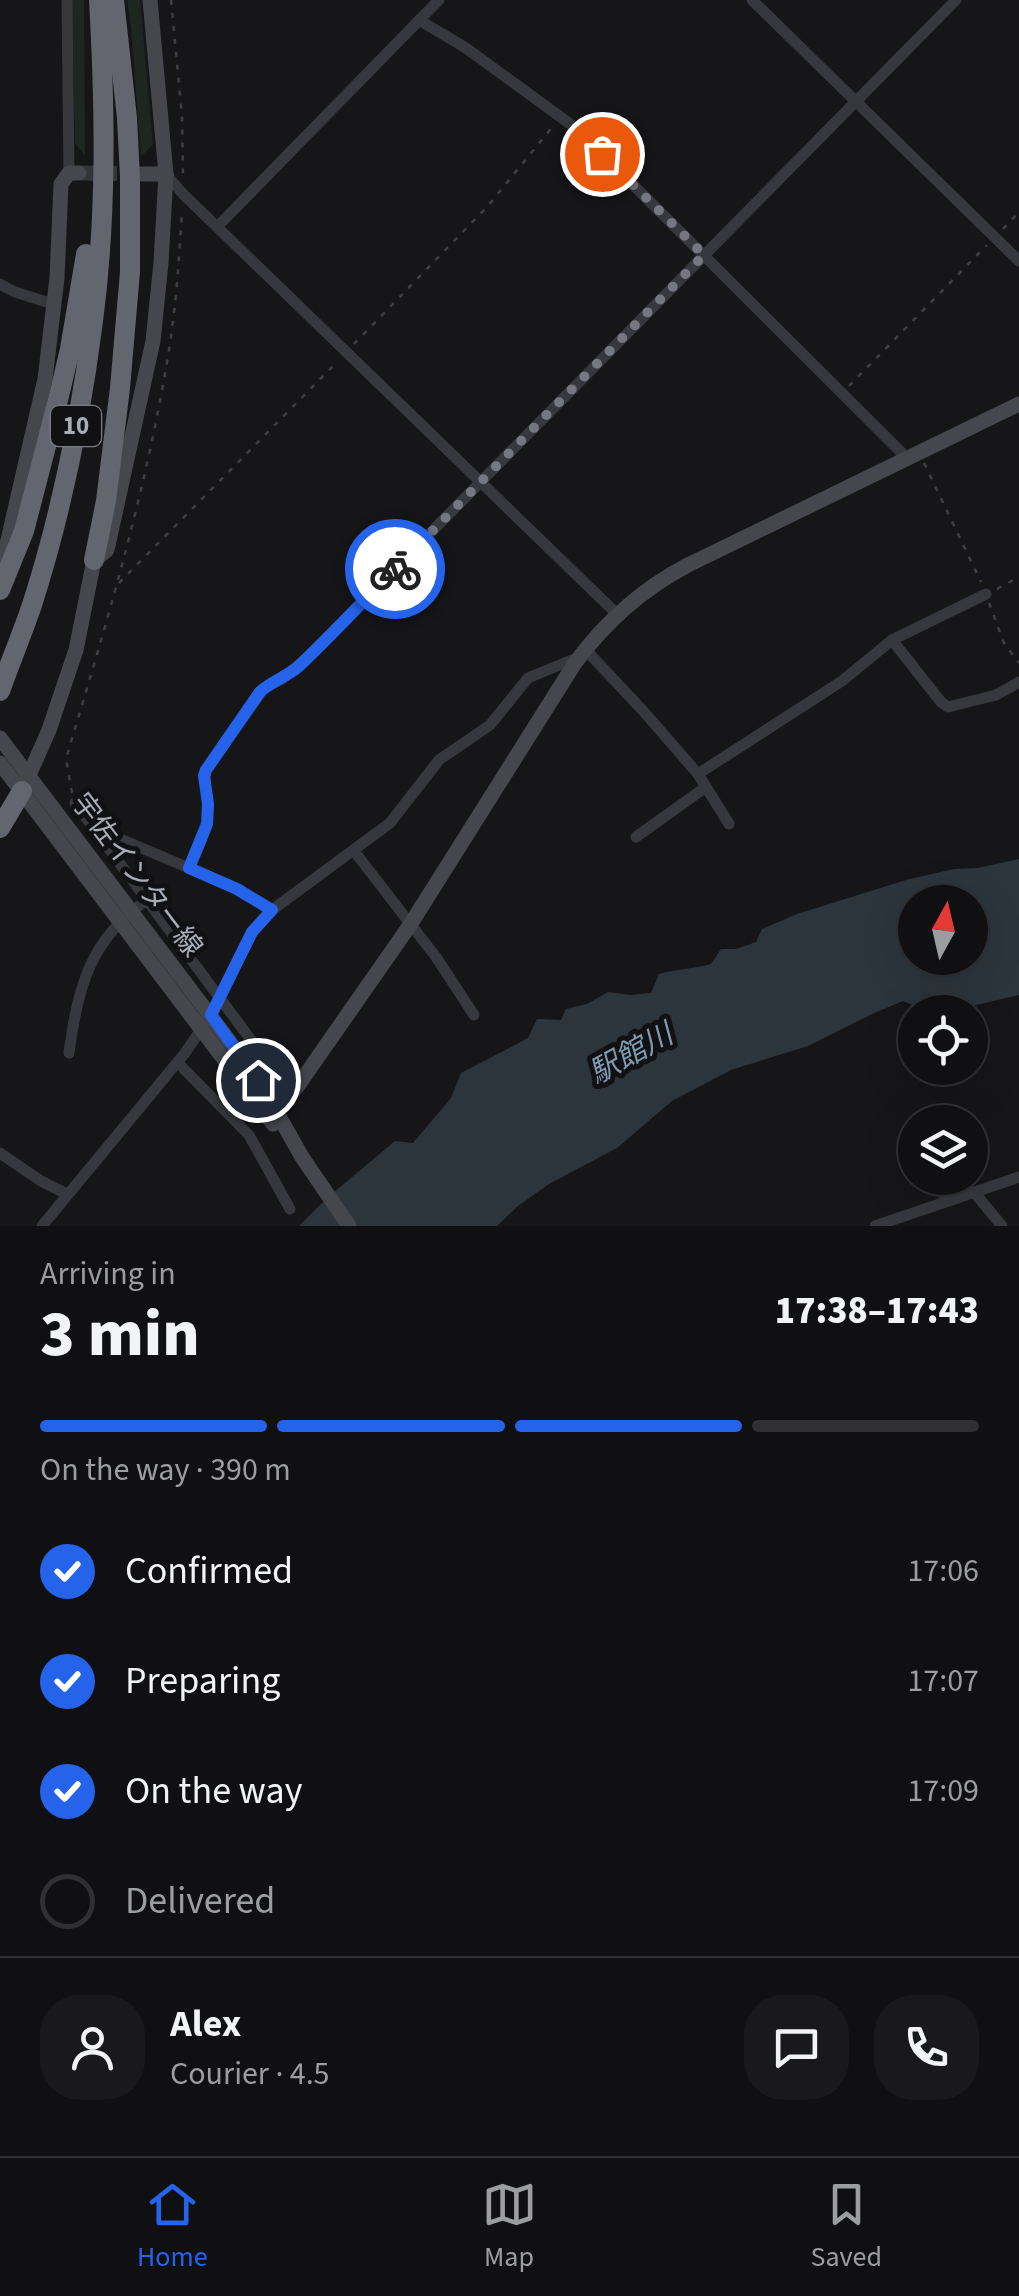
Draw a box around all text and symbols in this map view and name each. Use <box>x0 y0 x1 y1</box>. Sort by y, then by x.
pin <box>560 112 645 197</box>
icon: bag <box>575 127 630 182</box>
road number: 10 <box>51 406 101 446</box>
courier <box>345 519 445 619</box>
icon: bike <box>368 542 423 597</box>
street label: 宇佐インター線 <box>62 785 212 965</box>
north arrow <box>898 885 988 975</box>
map controls <box>898 885 988 1195</box>
button: locate <box>898 995 988 1085</box>
water label: 駅館川 <box>581 1012 683 1095</box>
pin <box>216 1038 301 1123</box>
icon: home <box>231 1053 286 1108</box>
button: layers <box>898 1105 988 1195</box>
text: Arriving in <box>40 1251 176 1297</box>
text: 17:38–17:43 <box>775 1284 979 1338</box>
text: 3 min <box>40 1288 200 1381</box>
text: On the way · 390 m <box>40 1447 291 1493</box>
icon: check <box>40 1544 95 1599</box>
text: Confirmed <box>125 1544 293 1598</box>
text: 17:06 <box>907 1548 979 1594</box>
icon: check <box>40 1654 95 1709</box>
text: Preparing <box>125 1654 280 1708</box>
text: 17:07 <box>907 1658 979 1704</box>
icon: check <box>40 1764 95 1819</box>
text: On the way <box>125 1764 302 1818</box>
text: 17:09 <box>907 1768 979 1814</box>
text: Delivered <box>125 1874 275 1928</box>
button: person <box>40 1995 145 2100</box>
button: chat <box>744 1995 849 2100</box>
button: phone <box>874 1995 979 2100</box>
text: Alex <box>170 1997 241 2051</box>
text: Courier · 4.5 <box>170 2051 330 2097</box>
tab: Home <box>137 2177 208 2277</box>
tab: Map <box>482 2177 537 2277</box>
tab: Saved <box>811 2177 882 2277</box>

